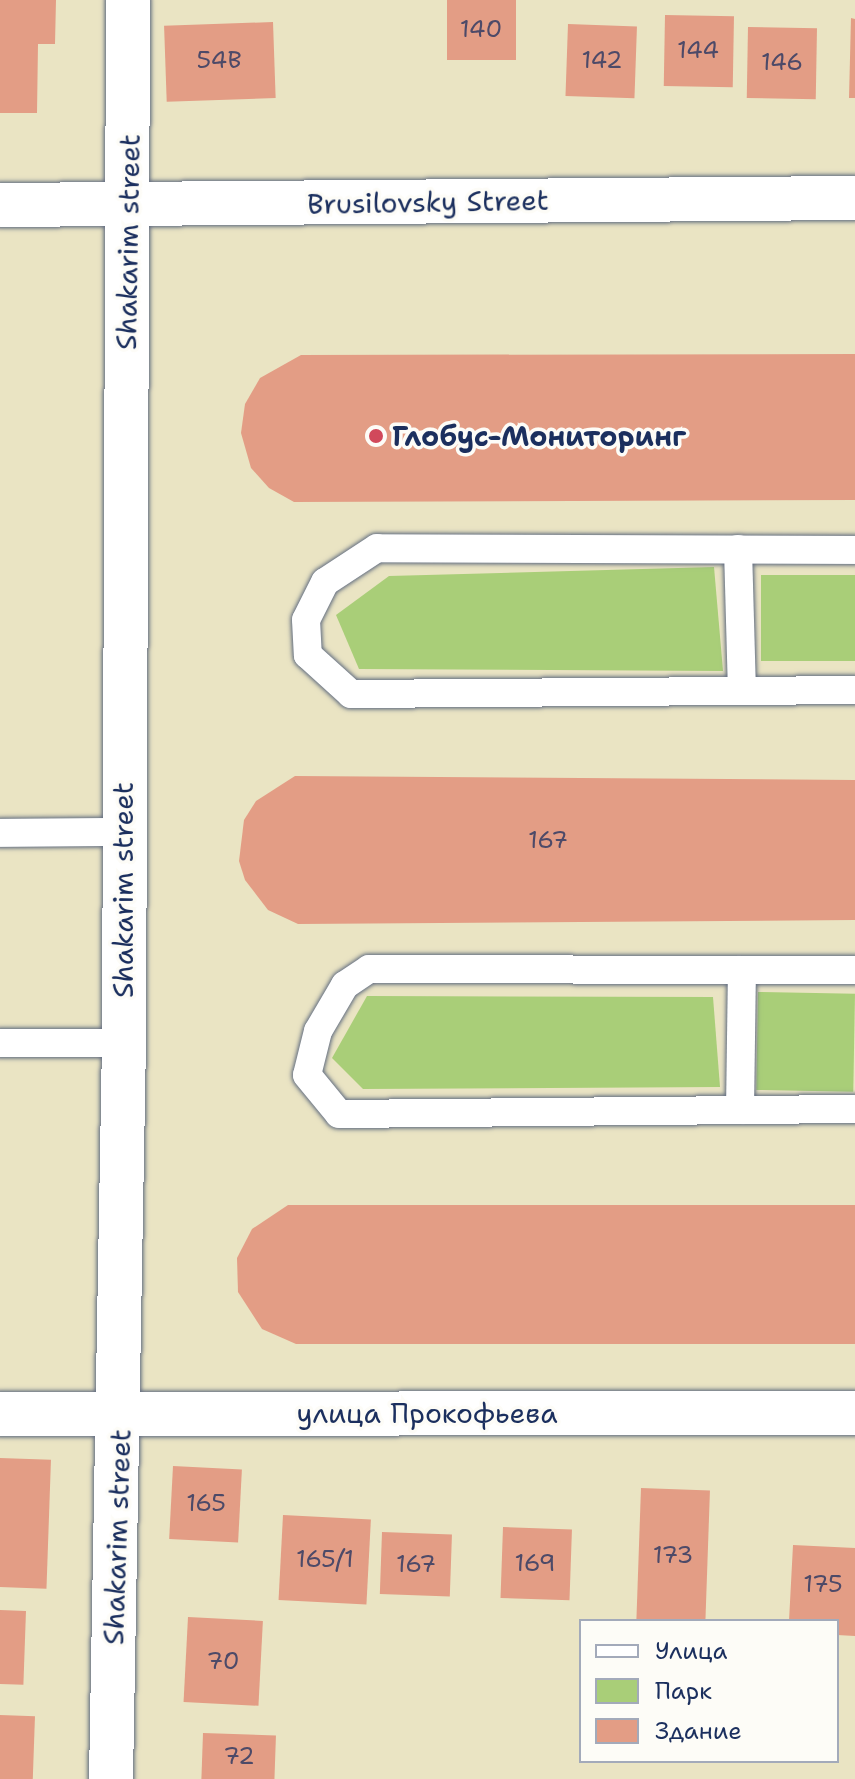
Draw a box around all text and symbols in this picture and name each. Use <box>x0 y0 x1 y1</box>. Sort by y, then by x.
house number: 140 <box>460 16 502 44</box>
house number: 144 <box>677 37 719 65</box>
house number: 54В <box>196 47 242 75</box>
house number: 142 <box>582 47 622 75</box>
house number: 146 <box>761 49 803 77</box>
street label: Shakarim street <box>109 134 147 350</box>
street label: Brusilovsky Street <box>307 183 549 221</box>
place label: Глобус-Мониторинг <box>392 419 686 453</box>
marker: Глобус-Мониторинг <box>367 427 385 445</box>
street label: Shakarim street <box>106 782 140 998</box>
house number: 167 <box>528 827 568 855</box>
street label: улица Прокофьева <box>296 1396 558 1430</box>
street label: Shakarim street <box>96 1428 138 1646</box>
house number: 165 <box>186 1490 226 1518</box>
house number: 173 <box>653 1542 693 1570</box>
house number: 165/1 <box>296 1546 354 1574</box>
house number: 169 <box>515 1550 555 1578</box>
house number: 167 <box>396 1551 436 1579</box>
house number: 175 <box>803 1571 843 1599</box>
legend <box>579 1619 839 1763</box>
text: Улица <box>655 1635 728 1667</box>
house number: 70 <box>206 1648 240 1676</box>
text: Парк <box>655 1675 712 1707</box>
text: Здание <box>655 1715 742 1747</box>
house number: 72 <box>223 1743 255 1771</box>

